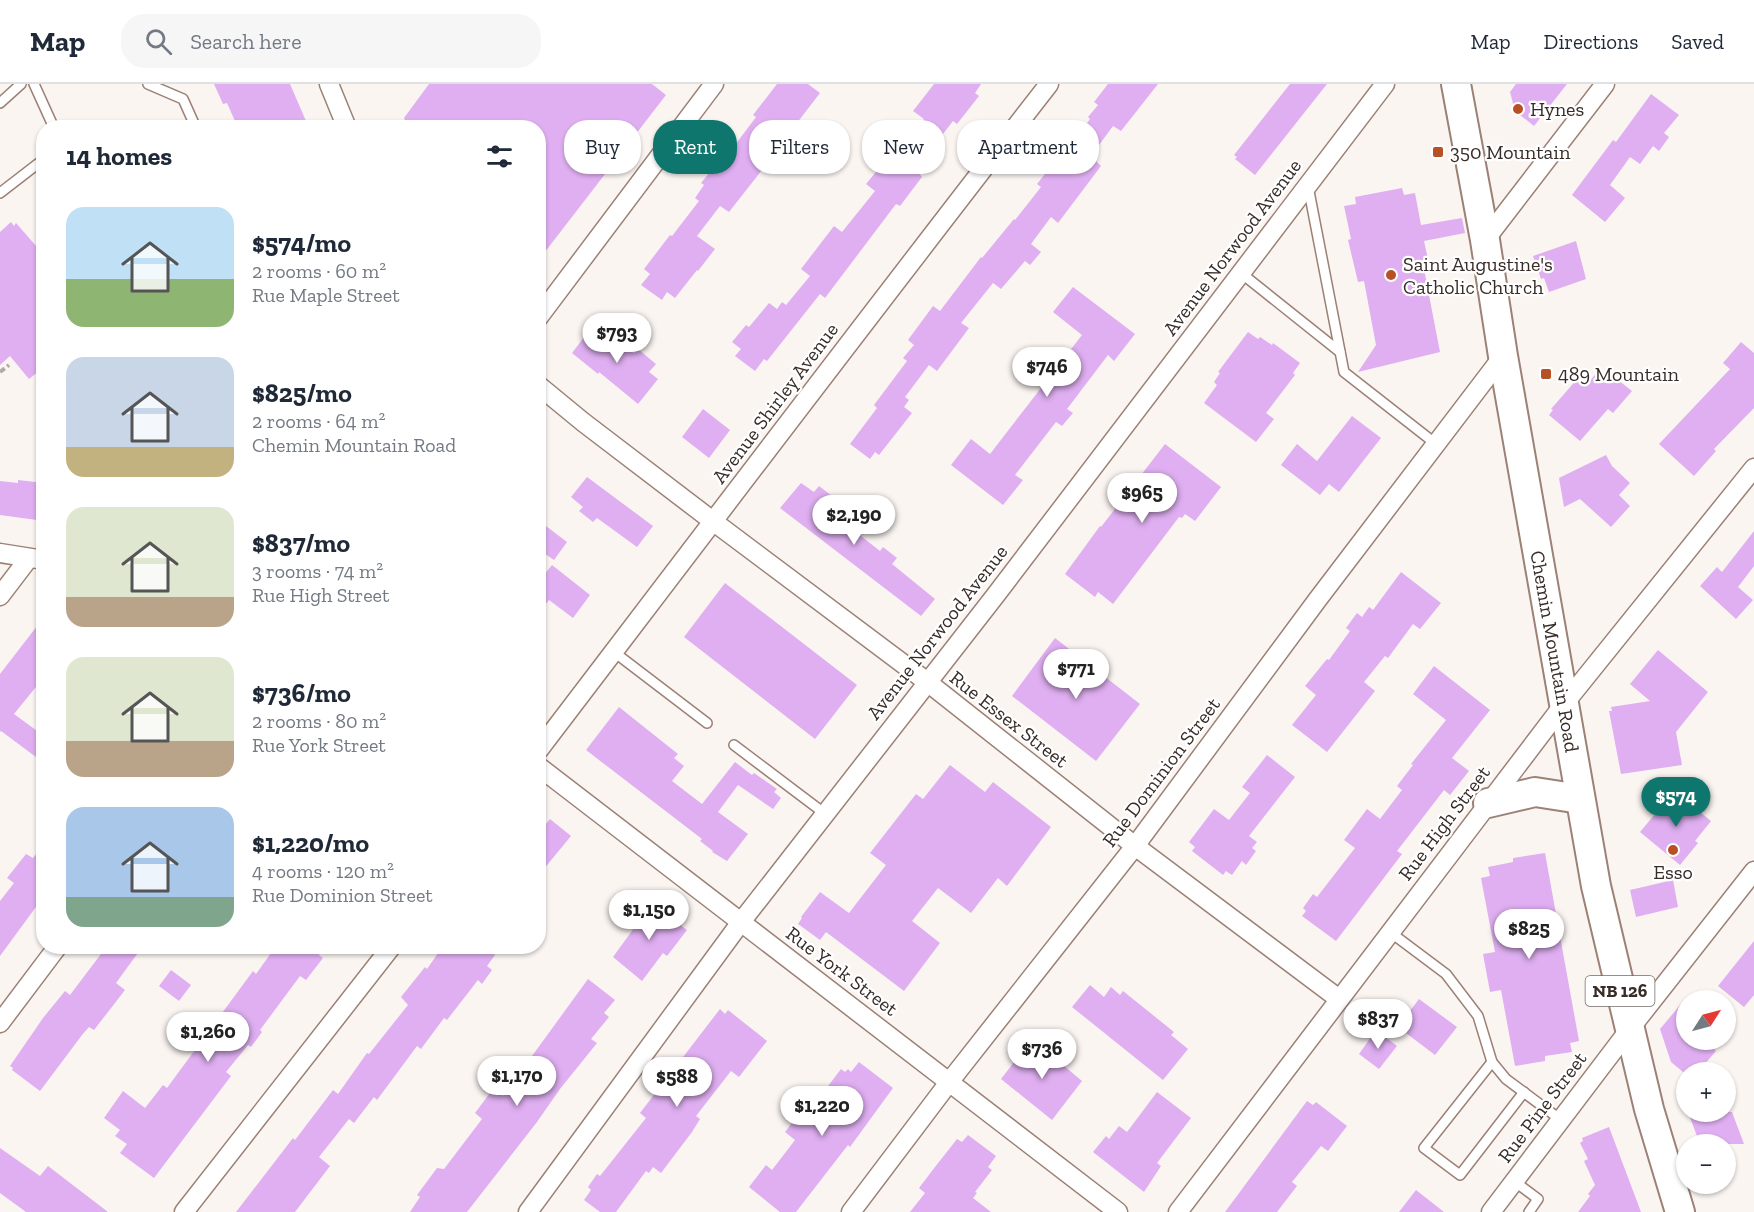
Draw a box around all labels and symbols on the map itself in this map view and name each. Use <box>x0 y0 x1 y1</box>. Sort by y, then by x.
place label: Hynes <box>1530 97 1584 121</box>
marker: Hynes <box>1511 102 1525 116</box>
place label: 350 Mountain <box>1450 140 1571 164</box>
marker: 350 Mountain <box>1431 145 1445 159</box>
street label: Avenue Norwood Avenue <box>1158 154 1306 340</box>
place label: Saint Augustine's Catholic Church <box>1403 252 1553 299</box>
marker: Saint Augustine's Catholic Church <box>1384 268 1398 282</box>
pin: $793 <box>581 313 653 364</box>
street label: Avenue Shirley Avenue <box>707 318 843 488</box>
pin: $746 <box>1011 347 1083 398</box>
place label: 489 Mountain <box>1558 362 1679 386</box>
marker: 489 Mountain <box>1539 367 1553 381</box>
pin: $965 <box>1106 473 1178 524</box>
pin: $2,190 <box>805 495 903 546</box>
street label: Avenue Norwood Avenue <box>861 540 1013 724</box>
street label: Chemin Mountain Road <box>1525 549 1584 754</box>
pin: $771 <box>1040 649 1112 700</box>
street label: Rue Essex Street <box>945 665 1073 773</box>
street label: Rue Dominion Street <box>1097 692 1225 851</box>
street label: Rue High Street <box>1393 760 1495 885</box>
pin: $574 <box>1640 777 1712 828</box>
marker: Esso <box>1666 843 1680 857</box>
place label: Esso <box>1653 860 1693 884</box>
pin: $1,150 <box>600 890 698 941</box>
pin: $825 <box>1493 909 1565 960</box>
street label: Rue York Street <box>781 921 903 1021</box>
road number: NB 126 <box>1586 976 1654 1006</box>
north arrow <box>1676 990 1736 1050</box>
pin: $837 <box>1342 999 1414 1050</box>
pin: $1,260 <box>159 1012 257 1063</box>
pin: $736 <box>1006 1029 1078 1080</box>
street label: Rue Pine Street <box>1492 1046 1592 1167</box>
pin: $1,170 <box>468 1056 566 1107</box>
pin: $588 <box>641 1057 713 1108</box>
pin: $1,220 <box>773 1086 871 1137</box>

